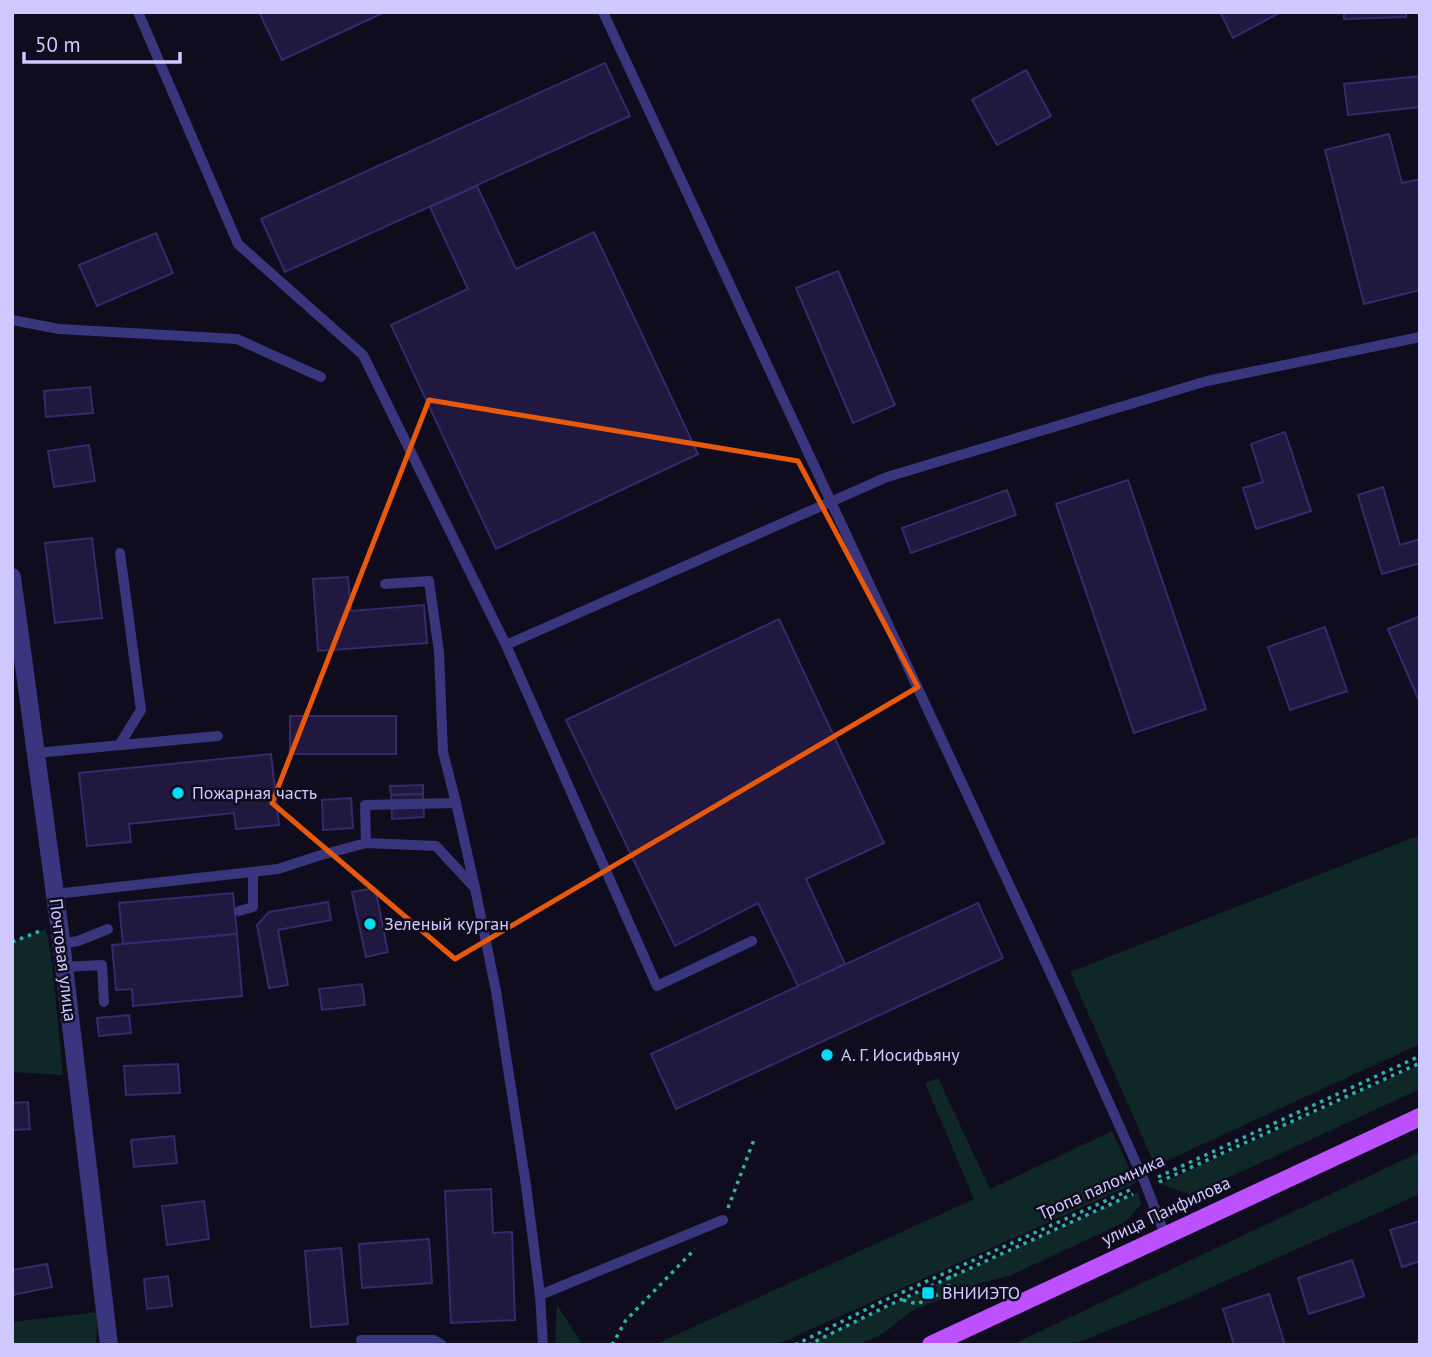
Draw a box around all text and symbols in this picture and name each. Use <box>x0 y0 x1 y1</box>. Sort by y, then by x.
scale bar <box>24 21 180 65</box>
text: 50 m <box>35 31 81 58</box>
place label: Пожарная часть <box>192 781 317 804</box>
marker: Пожарная часть <box>170 785 186 801</box>
street label: Почтовая улица <box>45 897 82 1023</box>
place label: Зеленый курган <box>384 912 509 935</box>
marker: Зеленый курган <box>362 916 378 932</box>
place label: А. Г. Иосифьяну <box>841 1043 960 1066</box>
marker: А. Г. Иосифьяну <box>819 1047 835 1063</box>
street label: Тропа паломника <box>1034 1148 1168 1225</box>
street label: улица Панфилова <box>1098 1171 1234 1251</box>
place label: ВНИИЭТО <box>942 1281 1020 1304</box>
marker: ВНИИЭТО <box>920 1285 936 1301</box>

